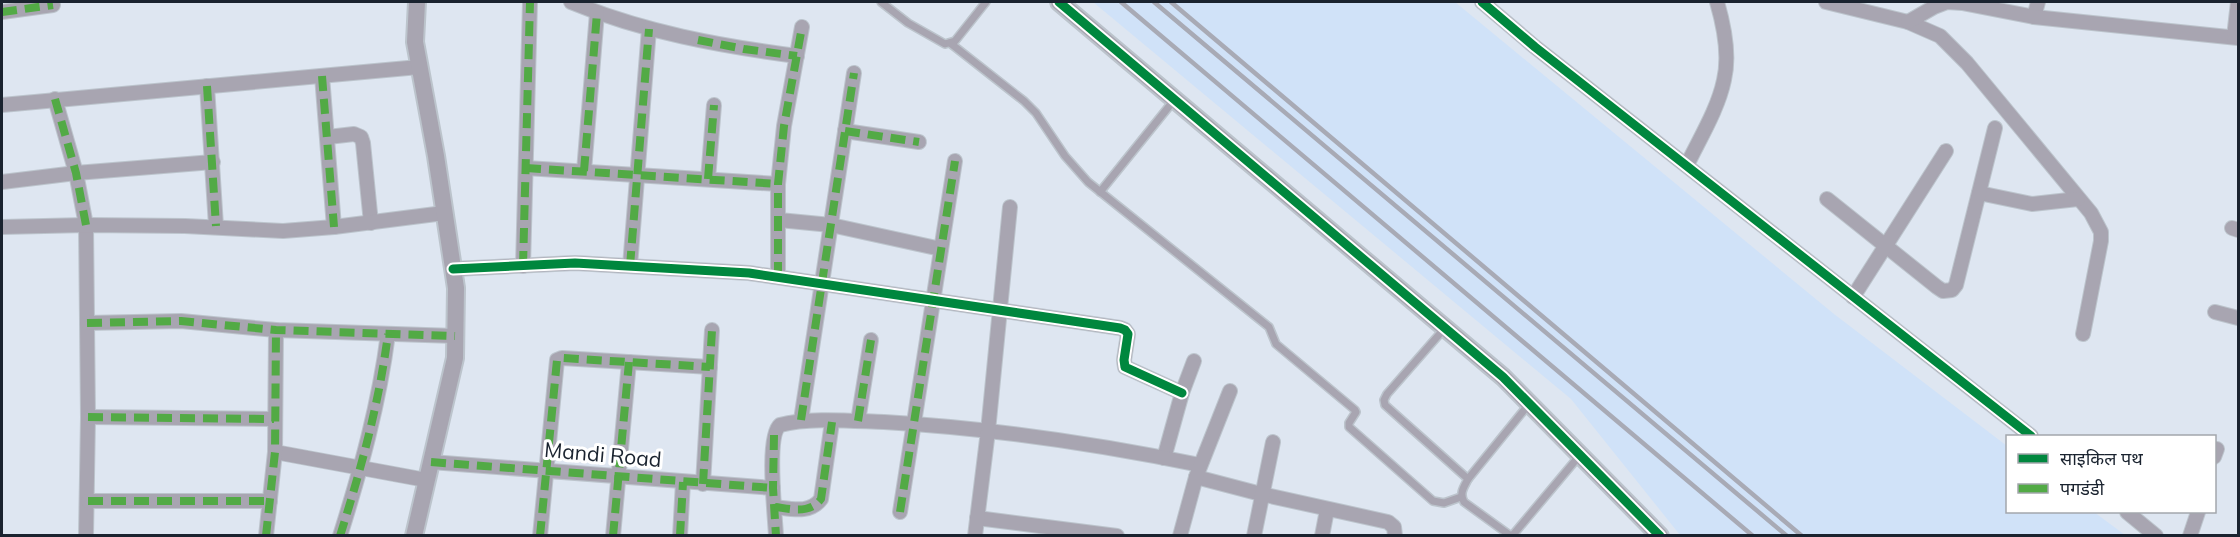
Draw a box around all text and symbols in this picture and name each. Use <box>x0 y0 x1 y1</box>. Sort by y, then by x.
legend <box>2006 435 2216 513</box>
street label: Mandi Road <box>543 436 663 472</box>
text: साइकिल पथ <box>2060 447 2143 470</box>
text: पगडंडी <box>2060 477 2105 500</box>

